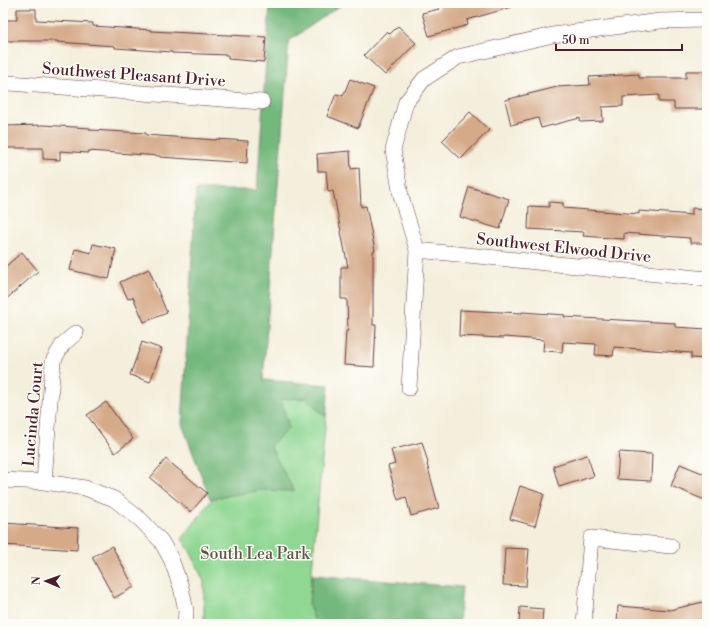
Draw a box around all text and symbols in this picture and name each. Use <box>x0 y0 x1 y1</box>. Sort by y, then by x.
scale bar <box>556 26 682 52</box>
text: 50 m <box>562 33 590 48</box>
street label: Southwest Pleasant Drive <box>42 59 226 91</box>
street label: Southwest Elwood Drive <box>476 229 652 267</box>
street label: Lucinda Court <box>18 360 48 467</box>
park label: South Lea Park <box>200 544 311 564</box>
north arrow <box>26 561 66 601</box>
text: N <box>30 576 44 585</box>

